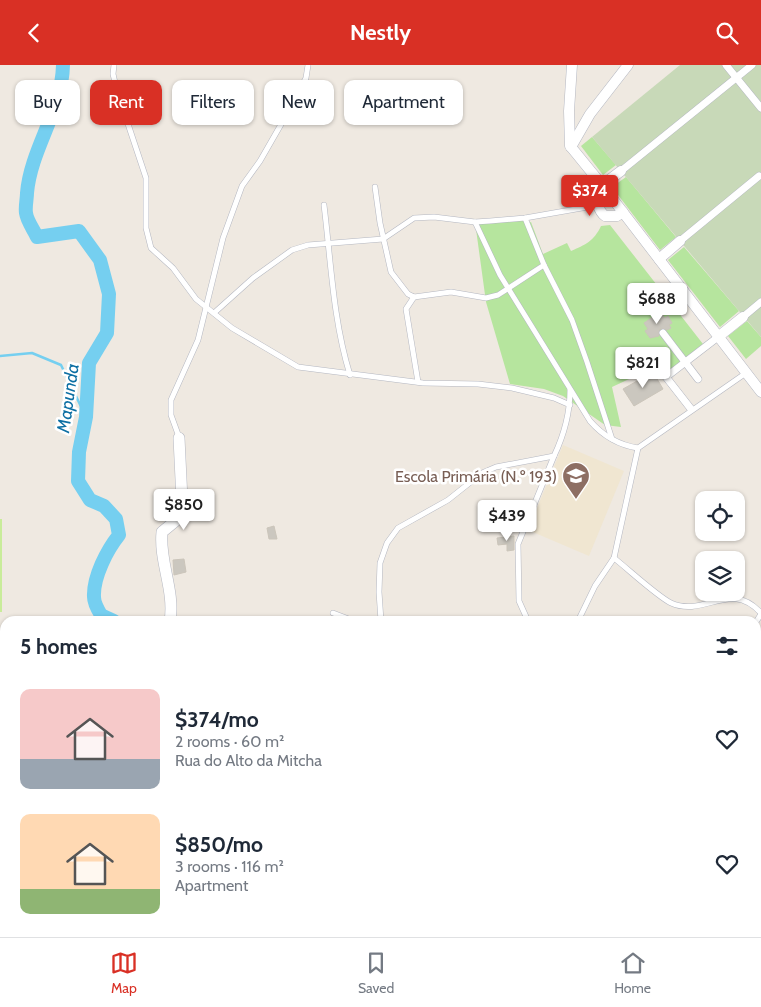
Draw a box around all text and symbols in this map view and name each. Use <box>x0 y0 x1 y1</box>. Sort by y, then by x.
icon: back <box>20 19 48 47</box>
text: Nestly <box>350 19 411 46</box>
icon: search <box>713 19 741 47</box>
chip: Buy <box>15 80 80 125</box>
chip: Rent <box>90 80 162 125</box>
chip: Filters <box>172 80 254 125</box>
chip: New <box>264 80 334 125</box>
chip: Apartment <box>344 80 463 125</box>
pin: $374 <box>560 175 620 217</box>
text: $374 <box>572 181 608 200</box>
pin: $688 <box>627 283 687 325</box>
text: $688 <box>638 289 676 308</box>
pin: $821 <box>613 347 673 389</box>
text: $821 <box>626 353 660 372</box>
water label: Mapunda <box>52 362 84 435</box>
school or university icon: Escola Primária (N.º 193) <box>561 461 591 500</box>
place label: Escola Primária (N.º 193) <box>395 467 557 486</box>
pin: $850 <box>154 489 214 531</box>
map controls <box>695 491 745 601</box>
button: locate <box>695 491 745 541</box>
text: $850 <box>165 495 203 514</box>
pin: $439 <box>477 499 537 542</box>
text: $439 <box>489 506 525 525</box>
button: layers <box>695 551 745 601</box>
icon: filters <box>713 632 741 660</box>
text: 5 homes <box>20 634 98 659</box>
text: $374/mo <box>175 707 259 732</box>
icon: home <box>60 709 120 769</box>
icon: heart <box>713 725 741 753</box>
text: 2 rooms · 60 m² <box>175 732 284 751</box>
text: Rua do Alto da Mitcha <box>175 751 322 770</box>
text: $850/mo <box>175 832 263 857</box>
icon: home <box>60 834 120 894</box>
icon: heart <box>713 850 741 878</box>
text: 3 rooms · 116 m² <box>175 857 284 876</box>
text: Apartment <box>175 876 248 895</box>
tab: Map <box>110 949 138 997</box>
tab: Saved <box>358 949 394 997</box>
tab: Home <box>614 949 651 997</box>

